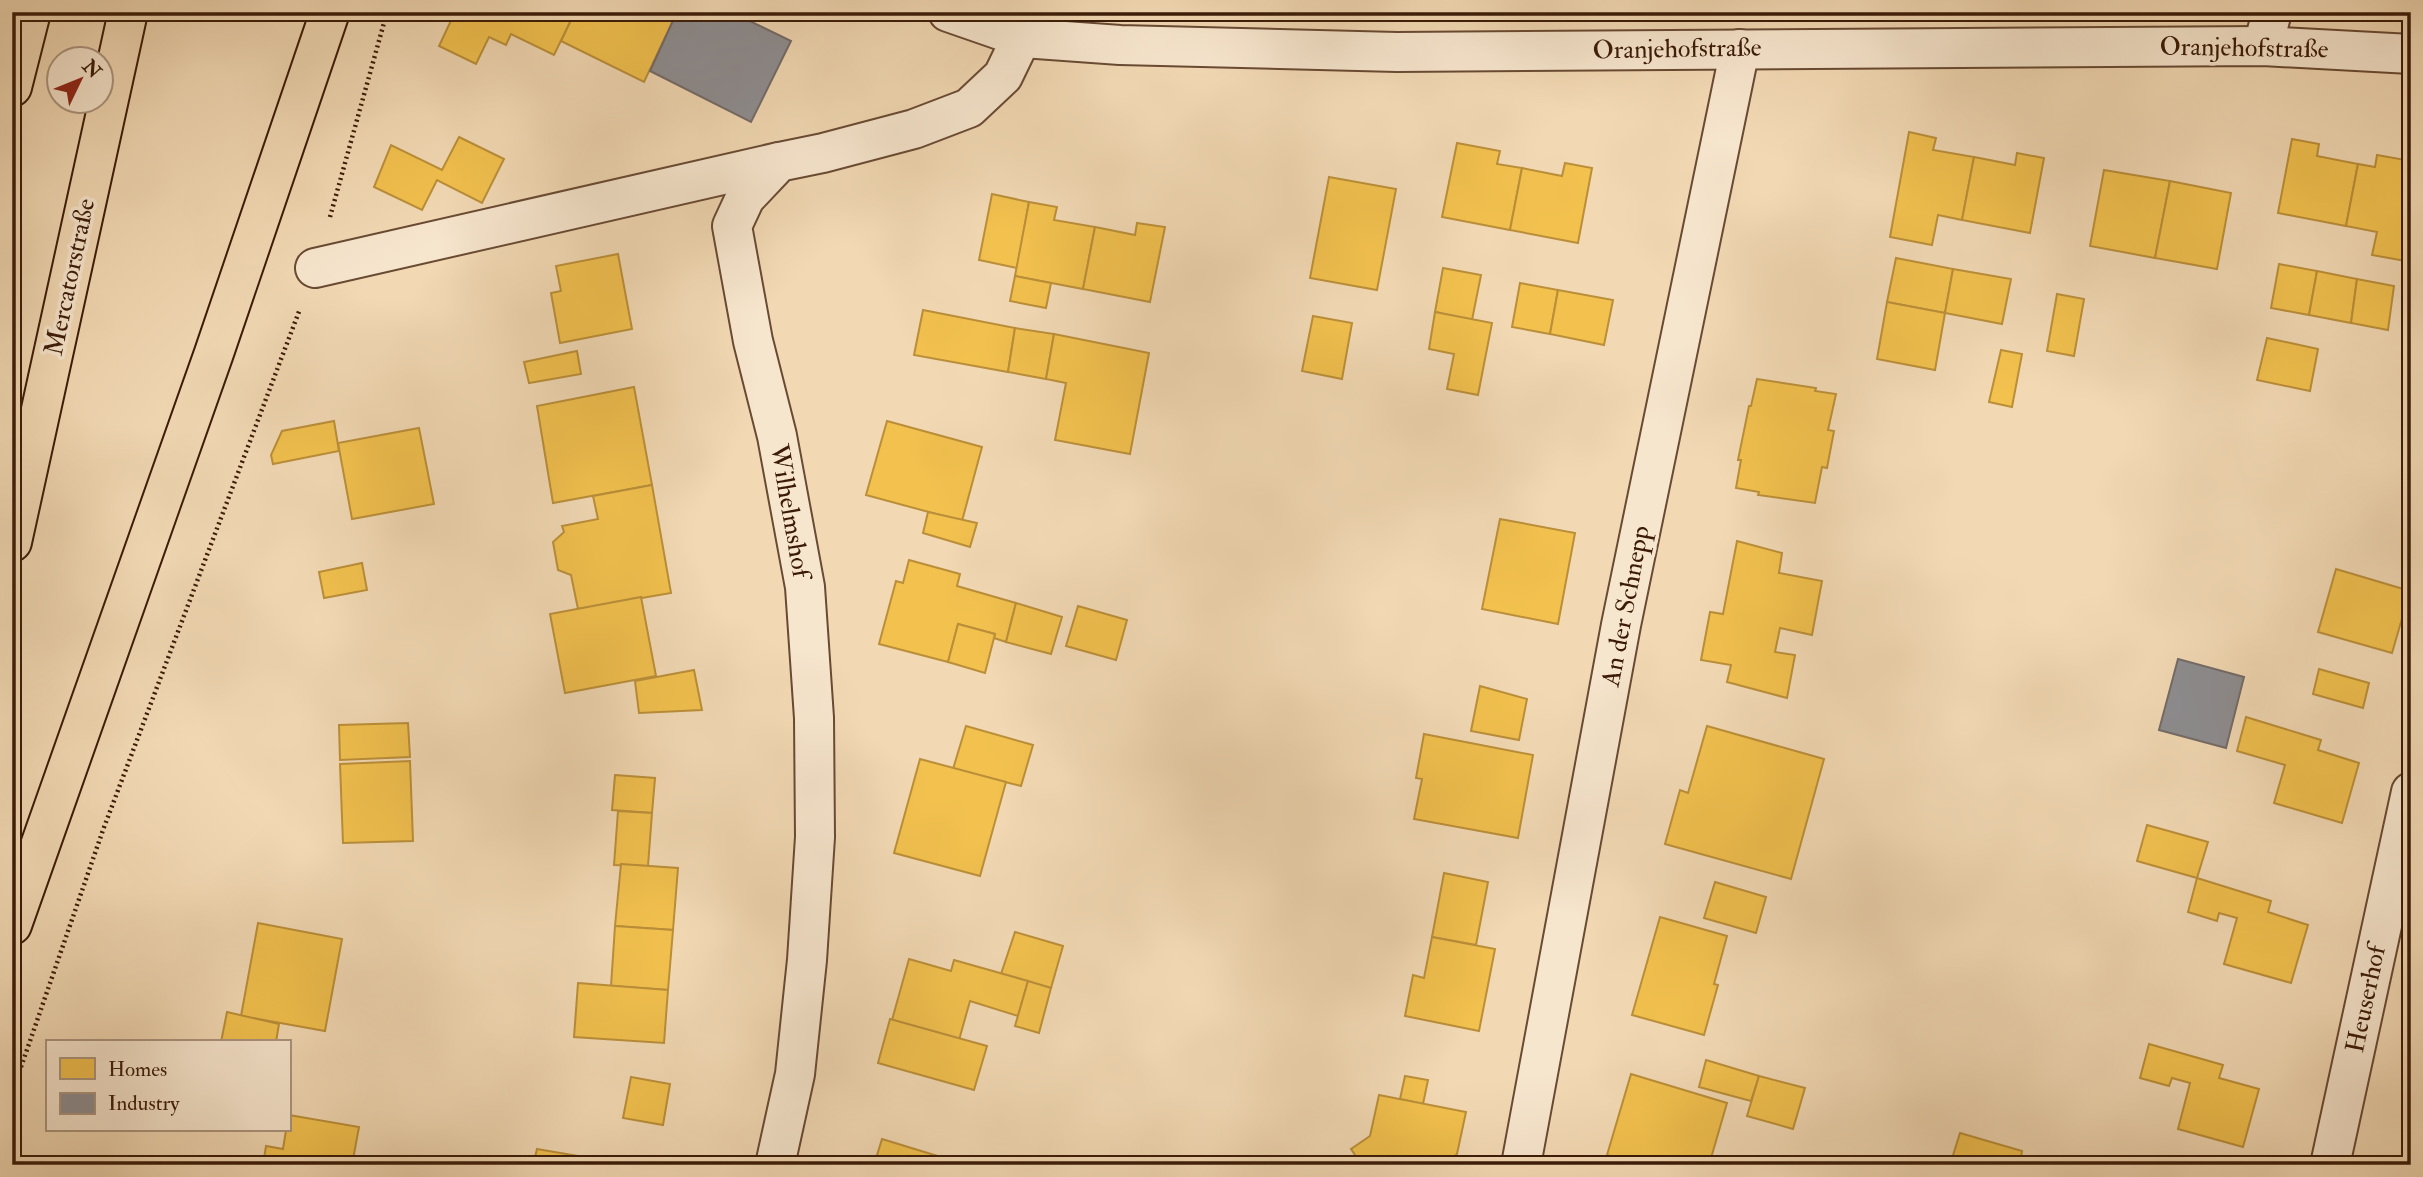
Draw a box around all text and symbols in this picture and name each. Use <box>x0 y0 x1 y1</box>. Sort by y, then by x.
street label: Oranjehofstraße <box>2159 31 2329 65</box>
street label: Oranjehofstraße <box>1592 32 1762 66</box>
north arrow <box>46 46 116 116</box>
text: N <box>76 54 107 84</box>
street label: Mercatorstraße <box>38 196 102 358</box>
street label: Wilhelmshof <box>762 441 818 584</box>
street label: An der Schnepp <box>1595 523 1658 690</box>
street label: Heuserhof <box>2339 939 2394 1056</box>
legend <box>46 1040 290 1132</box>
text: Homes <box>108 1056 167 1083</box>
text: Industry <box>108 1090 180 1117</box>

